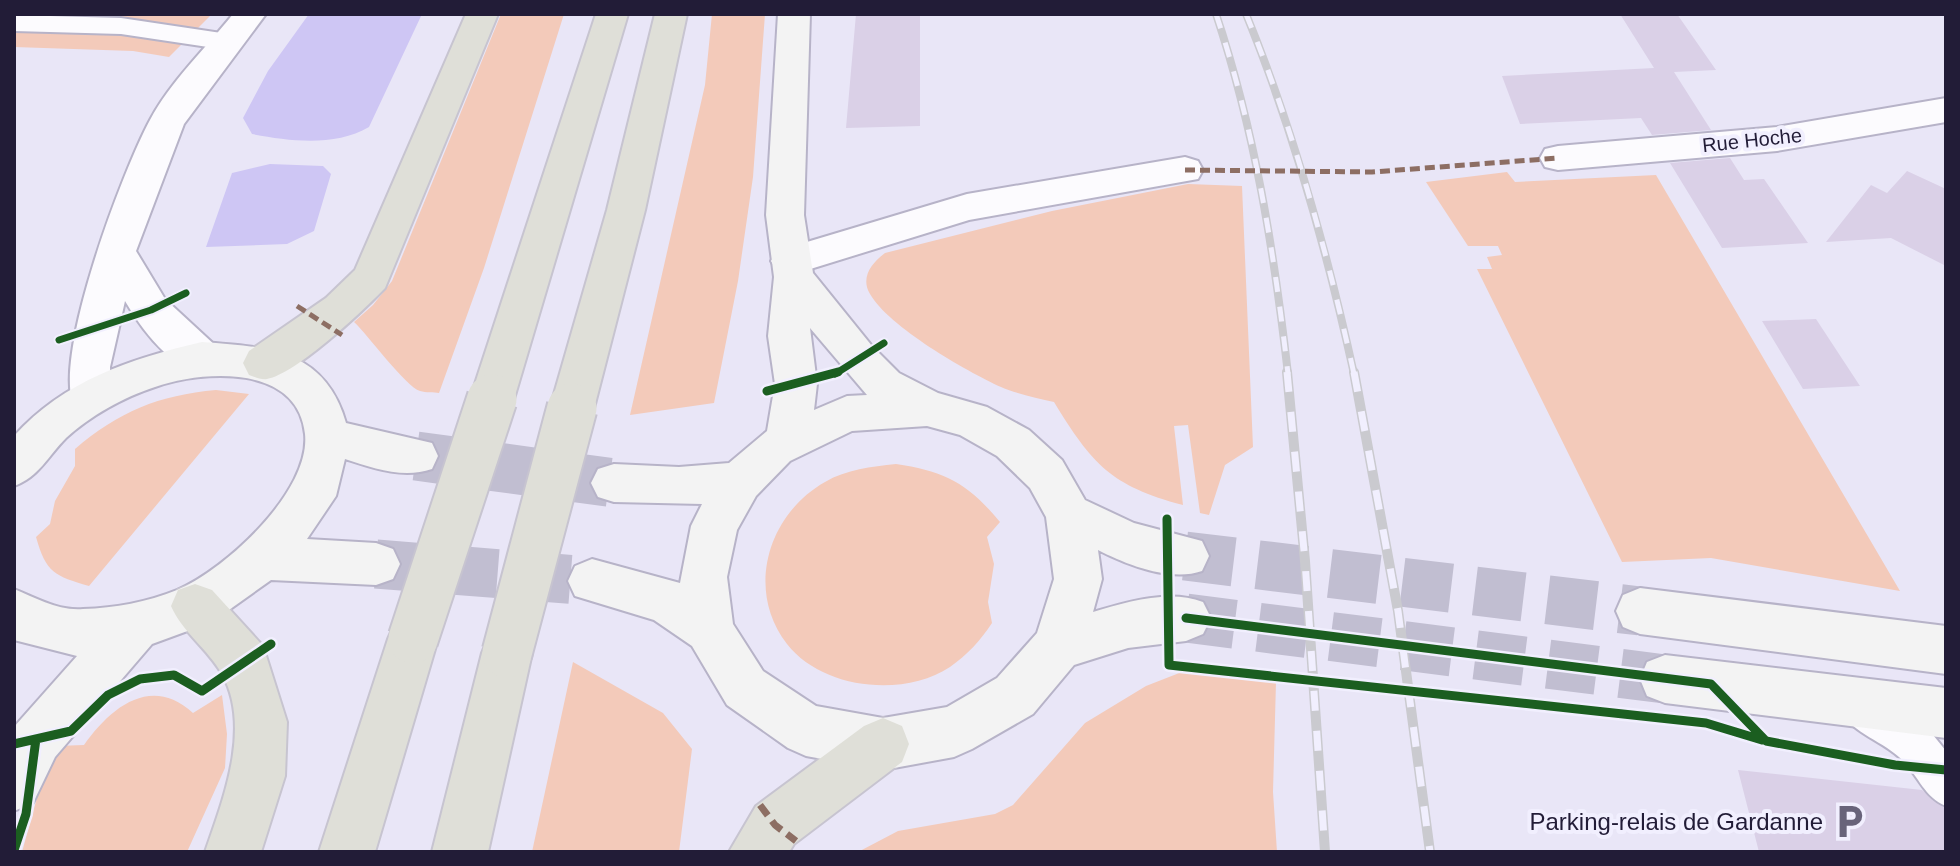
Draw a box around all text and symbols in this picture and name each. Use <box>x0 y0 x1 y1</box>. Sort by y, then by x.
street label: Rue Hoche <box>1701 124 1803 156</box>
parking icon: Parking-relais de Gardanne <box>1830 803 1868 841</box>
place label: Parking-relais de Gardanne <box>1530 808 1823 835</box>

